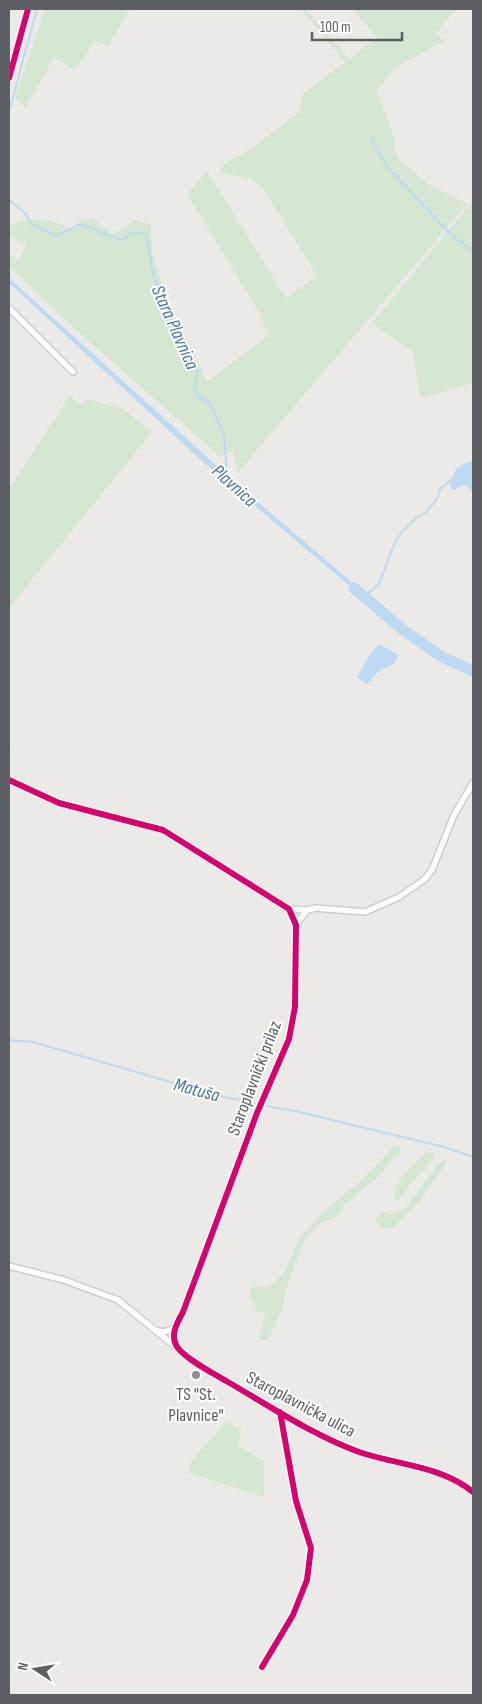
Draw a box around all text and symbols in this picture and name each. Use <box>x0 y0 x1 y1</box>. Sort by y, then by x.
scale bar <box>312 10 402 42</box>
text: 100 m <box>320 18 351 37</box>
water label: Stara Plavnica <box>146 282 204 374</box>
water label: Plavnica <box>207 460 262 513</box>
street label: Staroplavnički prilaz <box>223 1017 286 1138</box>
water label: Matuša <box>171 1073 222 1108</box>
street label: Staroplavnička ulica <box>243 1367 359 1442</box>
marker: TS "St. Plavnice" <box>190 1369 202 1381</box>
place label: TS "St. Plavnice" <box>168 1384 224 1426</box>
north arrow <box>10 1644 60 1694</box>
text: N <box>14 1661 32 1672</box>

